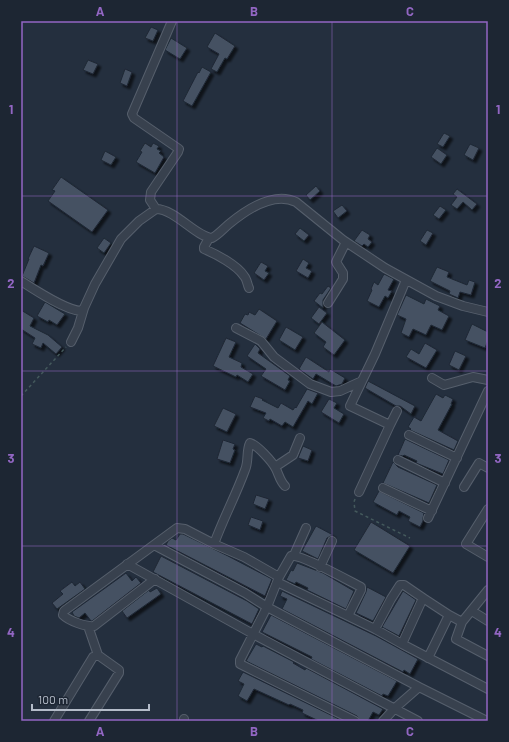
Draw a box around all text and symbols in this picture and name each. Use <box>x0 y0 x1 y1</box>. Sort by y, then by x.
text: A <box>96 3 105 19</box>
text: B <box>250 3 258 19</box>
text: C <box>406 3 414 19</box>
text: 1 <box>9 101 13 117</box>
text: 1 <box>496 101 500 117</box>
text: 2 <box>7 275 15 291</box>
text: 2 <box>494 275 502 291</box>
text: 3 <box>7 450 15 466</box>
text: 3 <box>494 450 502 466</box>
text: 4 <box>7 624 15 640</box>
text: 4 <box>494 624 502 640</box>
scale bar <box>32 686 149 712</box>
text: 100 m <box>38 692 68 706</box>
text: A <box>96 723 105 739</box>
text: B <box>250 723 258 739</box>
text: C <box>406 723 414 739</box>

